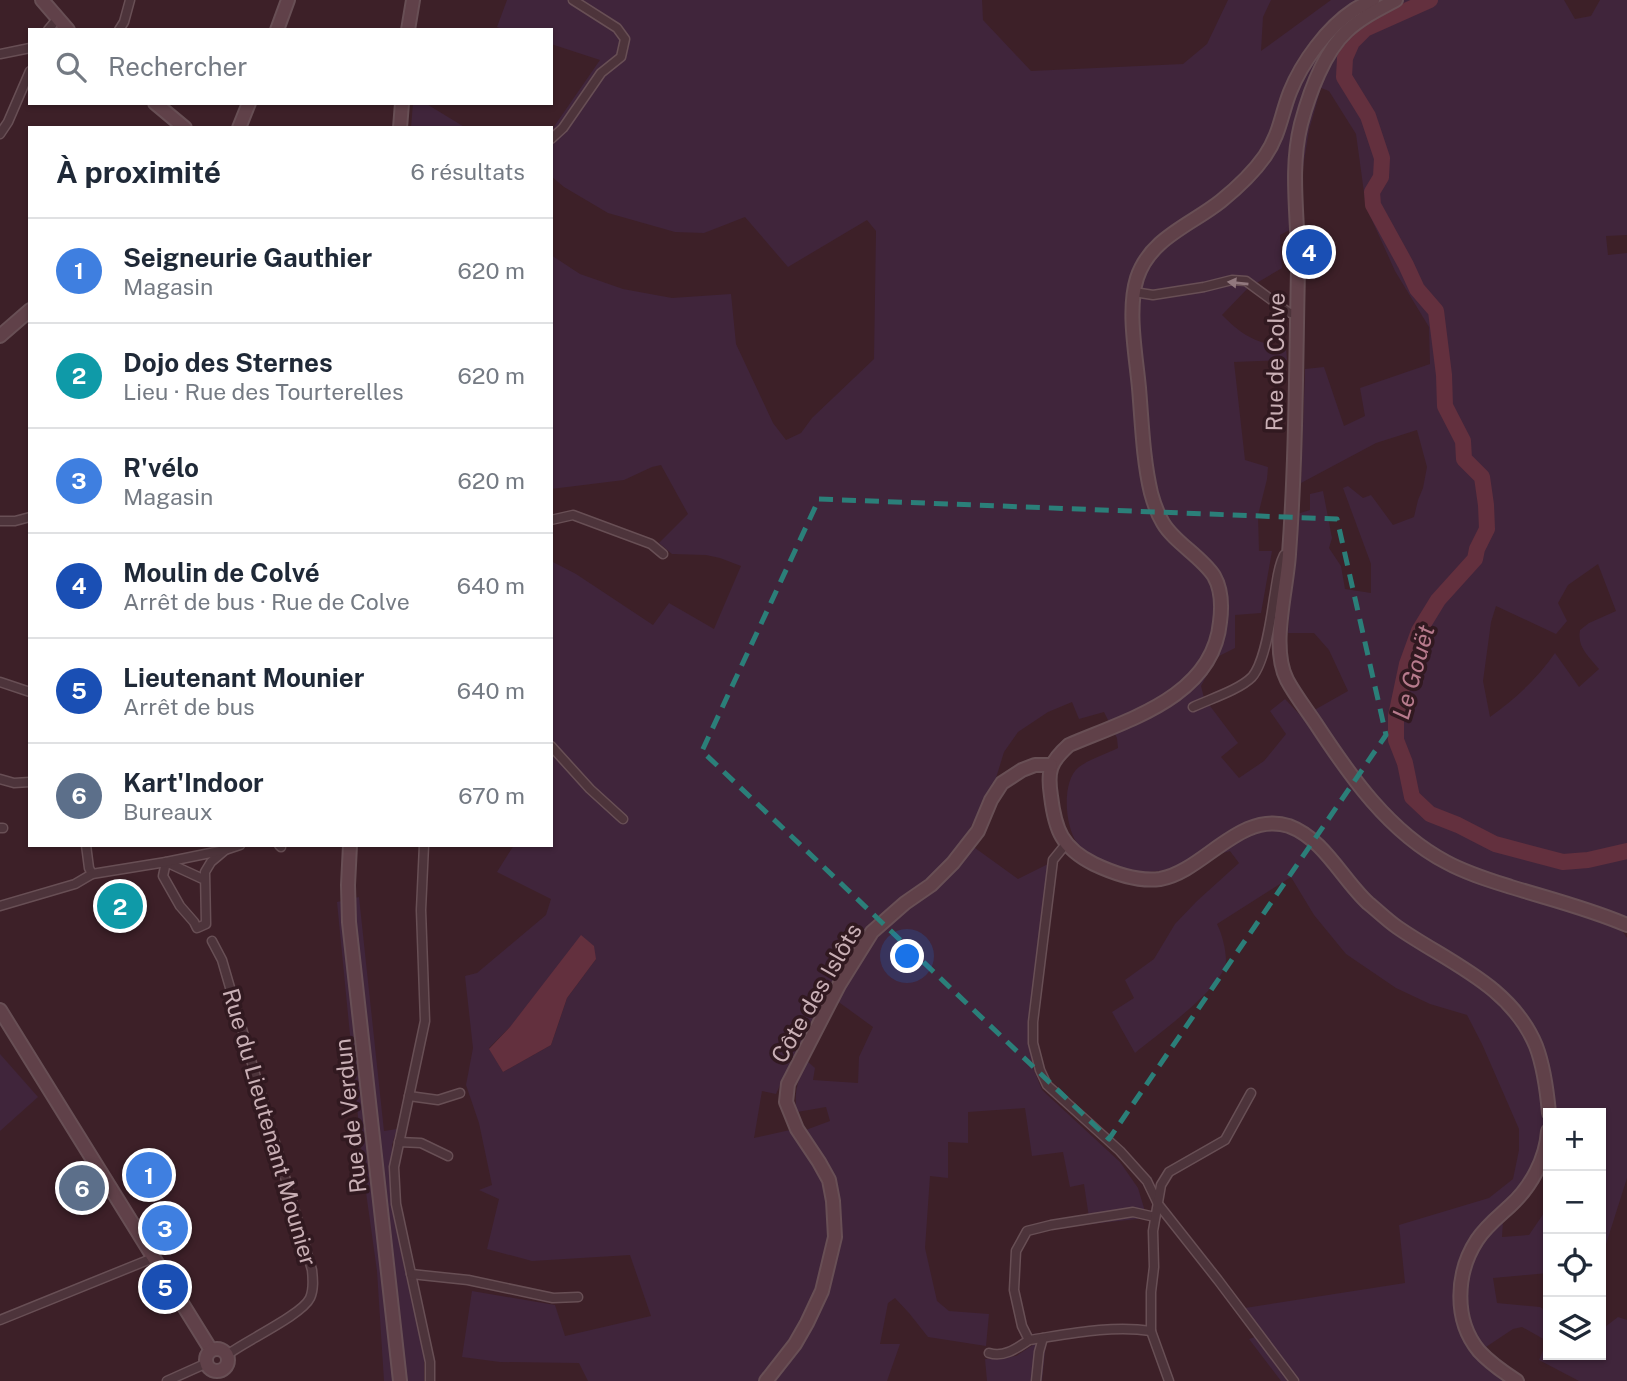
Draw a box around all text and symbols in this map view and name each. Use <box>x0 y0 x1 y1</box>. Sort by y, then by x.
search box <box>28 28 553 105</box>
icon: search <box>52 48 90 86</box>
text: Rechercher <box>108 51 247 82</box>
text: À proximité <box>56 154 221 190</box>
text: 6 résultats <box>410 158 525 185</box>
pin: 4 <box>1286 226 1332 278</box>
text: Seigneurie Gauthier <box>123 242 372 273</box>
text: 1 <box>74 257 84 284</box>
text: 620 m <box>457 257 525 284</box>
text: Magasin <box>123 273 213 300</box>
one-way arrow <box>1227 277 1249 288</box>
street label: Rue de Colve <box>1260 292 1290 432</box>
text: Dojo des Sternes <box>123 347 333 378</box>
text: 2 <box>72 362 86 389</box>
text: 620 m <box>457 362 525 389</box>
text: Lieu · Rue des Tourterelles <box>123 378 404 405</box>
text: R'vélo <box>123 452 199 483</box>
text: 3 <box>71 467 87 494</box>
text: 620 m <box>457 467 525 494</box>
text: Magasin <box>123 483 213 510</box>
text: Moulin de Colvé <box>123 557 320 588</box>
text: 4 <box>71 572 87 599</box>
text: 640 m <box>457 572 525 599</box>
text: Arrêt de bus · Rue de Colve <box>123 588 410 615</box>
water label: Le Gouët <box>1386 622 1440 722</box>
text: Lieutenant Mounier <box>123 662 364 693</box>
text: 5 <box>71 677 87 704</box>
text: 640 m <box>457 677 525 704</box>
text: Arrêt de bus <box>123 693 255 720</box>
text: Kart'Indoor <box>123 767 264 798</box>
text: 6 <box>71 782 87 809</box>
text: 670 m <box>458 782 525 809</box>
text: Bureaux <box>123 798 213 825</box>
pin: 2 <box>97 880 143 932</box>
street label: Côte des Islôts <box>765 918 867 1068</box>
your location <box>890 939 924 973</box>
street label: Rue du Lieutenant Mounier <box>217 985 323 1269</box>
street label: Rue de Verdun <box>328 1037 372 1195</box>
map controls <box>1543 1108 1606 1360</box>
button: + <box>1543 1108 1606 1171</box>
pin: 1 <box>126 1149 172 1201</box>
pin: 6 <box>59 1162 105 1214</box>
button: − <box>1543 1171 1606 1234</box>
pin: 3 <box>142 1202 188 1254</box>
button: locate <box>1543 1234 1606 1297</box>
pin: 5 <box>142 1261 188 1313</box>
button: layers <box>1543 1297 1606 1360</box>

